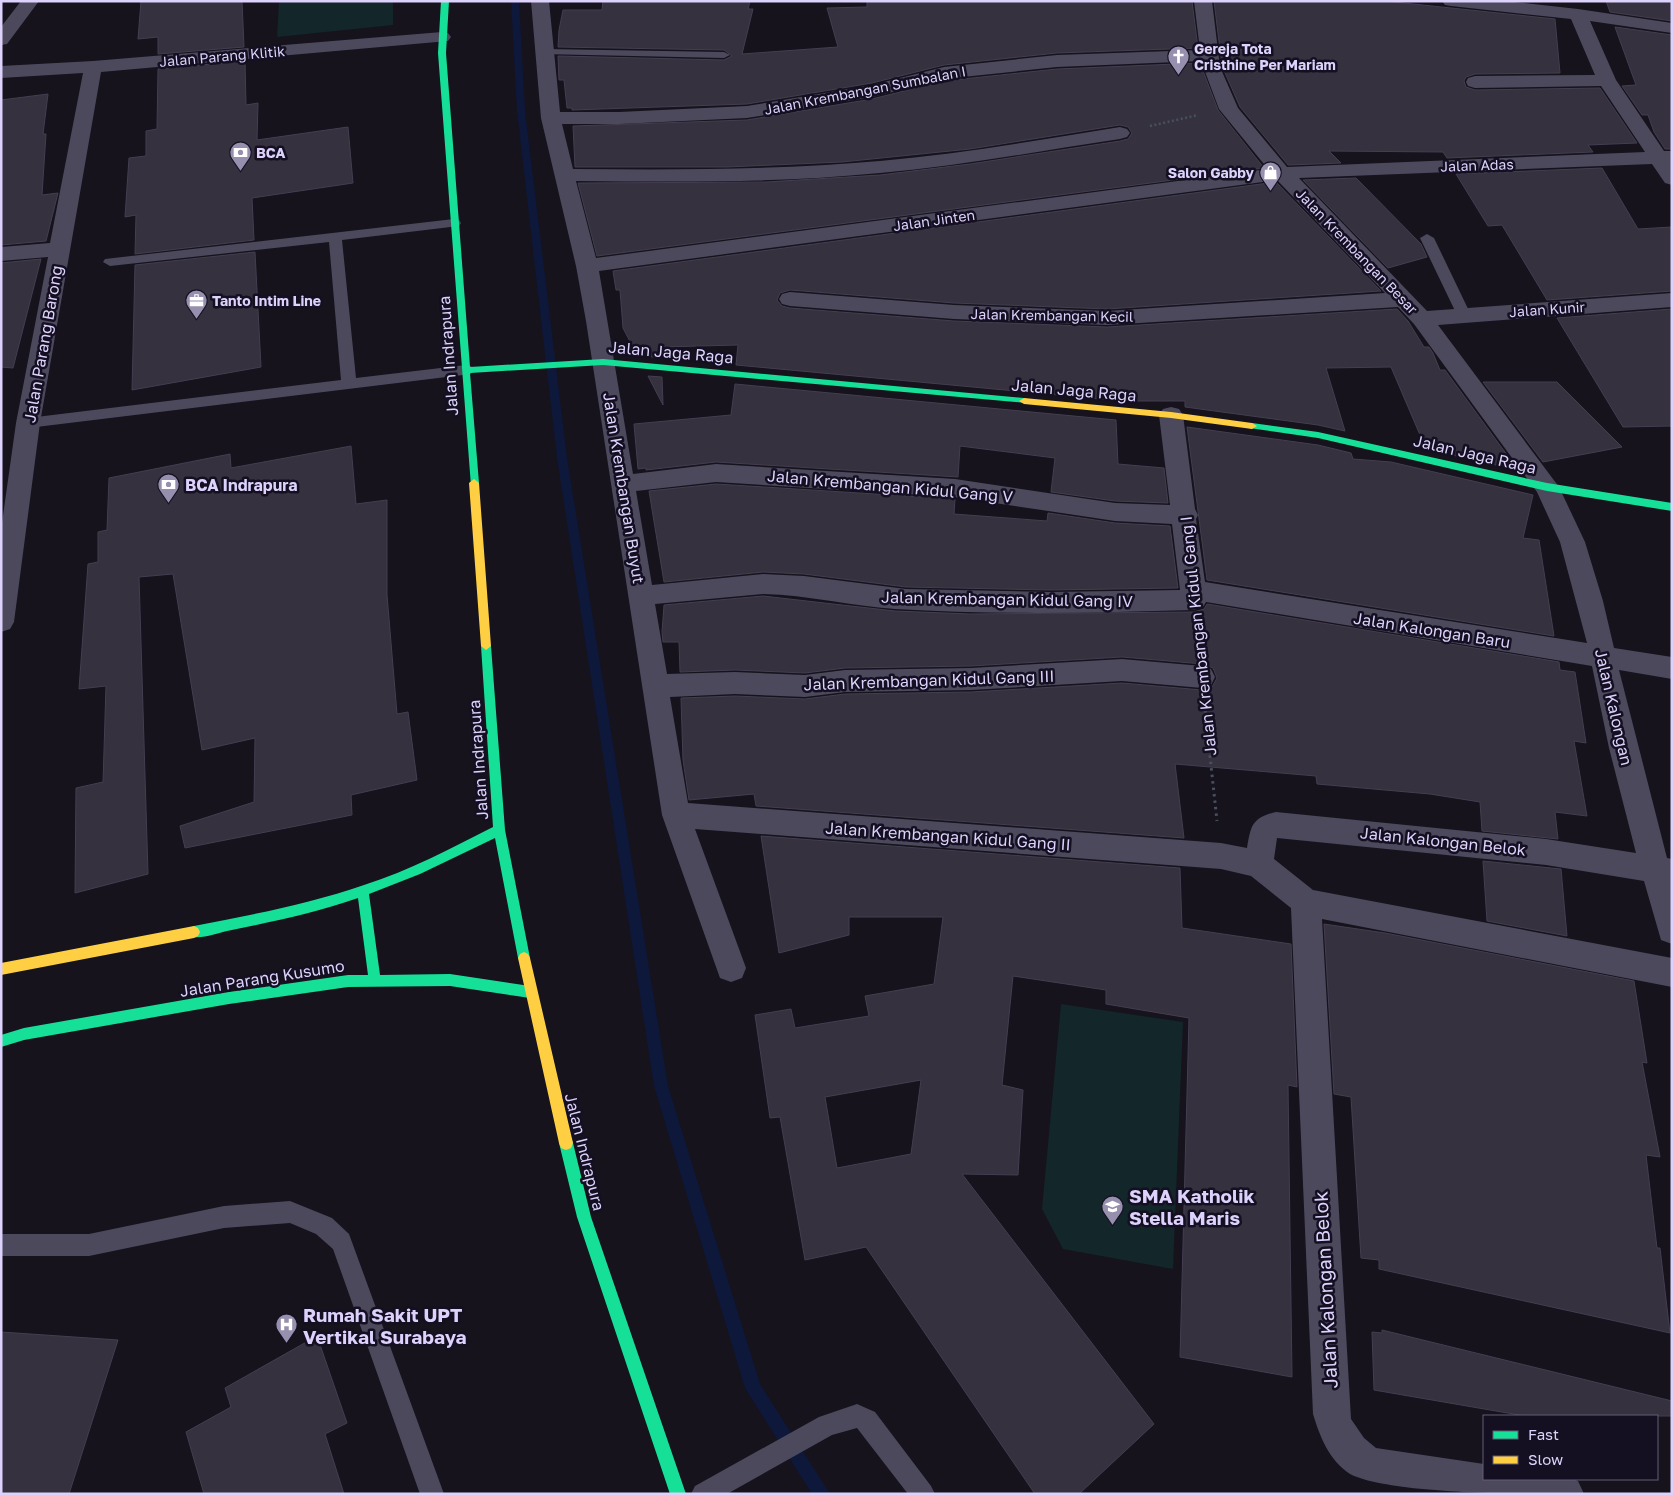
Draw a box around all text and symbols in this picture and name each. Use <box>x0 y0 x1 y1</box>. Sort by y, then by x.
place label: Gereja Tota Cristhine Per Mariam <box>1194 40 1336 73</box>
street label: Jalan Parang Klitik <box>158 42 286 70</box>
church icon: Gereja Tota Cristhine Per Mariam <box>1166 44 1190 75</box>
street label: Jalan Krembangan Sumbalan I <box>763 62 967 118</box>
bank icon: BCA <box>228 140 252 171</box>
place label: BCA <box>256 144 285 161</box>
street label: Jalan Adas <box>1440 155 1514 175</box>
shop icon: Salon Gabby <box>1258 160 1282 191</box>
place label: Salon Gabby <box>1168 164 1255 181</box>
street label: Jalan Krembangan Besar <box>1293 185 1422 318</box>
street label: Jalan Jinten <box>892 206 976 234</box>
street label: Jalan Parang Barong <box>19 264 67 424</box>
office icon: Tanto Intim Line <box>184 288 208 319</box>
place label: Tanto Intim Line <box>212 292 321 309</box>
street label: Jalan Indrapura <box>434 295 462 417</box>
street label: Jalan Kunir <box>1509 298 1586 320</box>
street label: Jalan Krembangan Kecil <box>970 305 1134 325</box>
street label: Jalan Jaga Raga <box>608 337 734 367</box>
street label: Jalan Jaga Raga <box>1011 375 1137 405</box>
street label: Jalan Krembangan Buyut <box>599 391 649 585</box>
street label: Jalan Jaga Raga <box>1412 430 1538 478</box>
street label: Jalan Krembangan Kidul Gang V <box>766 465 1014 507</box>
bank icon: BCA Indrapura <box>157 473 181 504</box>
place label: BCA Indrapura <box>185 475 298 495</box>
street label: Jalan Krembangan Kidul Gang I <box>1175 515 1221 757</box>
street label: Jalan Krembangan Kidul Gang IV <box>881 587 1133 611</box>
street label: Jalan Kalongan Baru <box>1352 608 1512 652</box>
street label: Jalan Kalongan <box>1591 647 1637 767</box>
street label: Jalan Krembangan Kidul Gang III <box>803 666 1055 694</box>
street label: Jalan Indrapura <box>464 699 492 821</box>
street label: Jalan Krembangan Kidul Gang II <box>825 817 1071 855</box>
street label: Jalan Kalongan Belok <box>1359 822 1527 860</box>
street label: Jalan Parang Kusumo <box>178 955 346 1001</box>
street label: Jalan Indrapura <box>561 1091 609 1213</box>
place label: SMA Katholik Stella Maris <box>1129 1184 1255 1229</box>
street label: Jalan Kalongan Belok <box>1308 1190 1342 1389</box>
school or university icon: SMA Katholik Stella Maris <box>1101 1194 1125 1225</box>
place label: Rumah Sakit UPT Vertikal Surabaya <box>303 1303 466 1348</box>
hospital icon: Rumah Sakit UPT Vertikal Surabaya <box>275 1313 299 1344</box>
legend <box>1483 1415 1658 1480</box>
text: Fast <box>1528 1425 1559 1443</box>
text: Slow <box>1528 1450 1563 1468</box>

